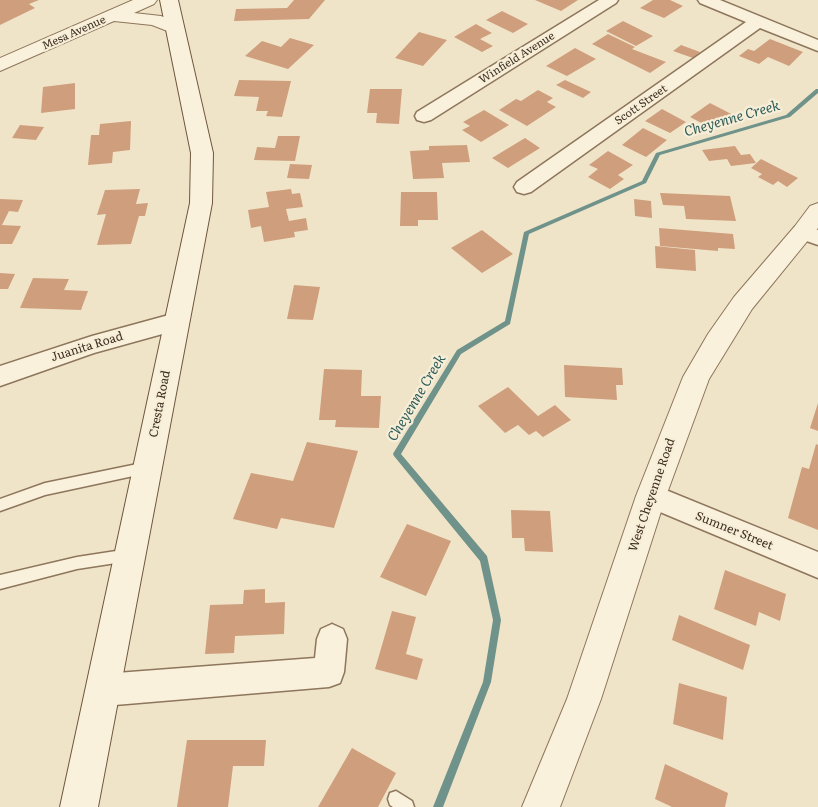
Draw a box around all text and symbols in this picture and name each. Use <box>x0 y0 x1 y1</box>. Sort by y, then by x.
street label: Mesa Avenue <box>40 13 108 53</box>
street label: Winfield Avenue <box>477 29 557 87</box>
street label: Scott Street <box>612 82 670 128</box>
water label: Cheyenne Creek <box>682 97 782 141</box>
street label: Juanita Road <box>49 329 125 365</box>
water label: Cheyenne Creek <box>384 351 450 445</box>
street label: Cresta Road <box>146 369 174 439</box>
street label: West Cheyenne Road <box>626 436 678 554</box>
street label: Sumner Street <box>693 509 775 553</box>

